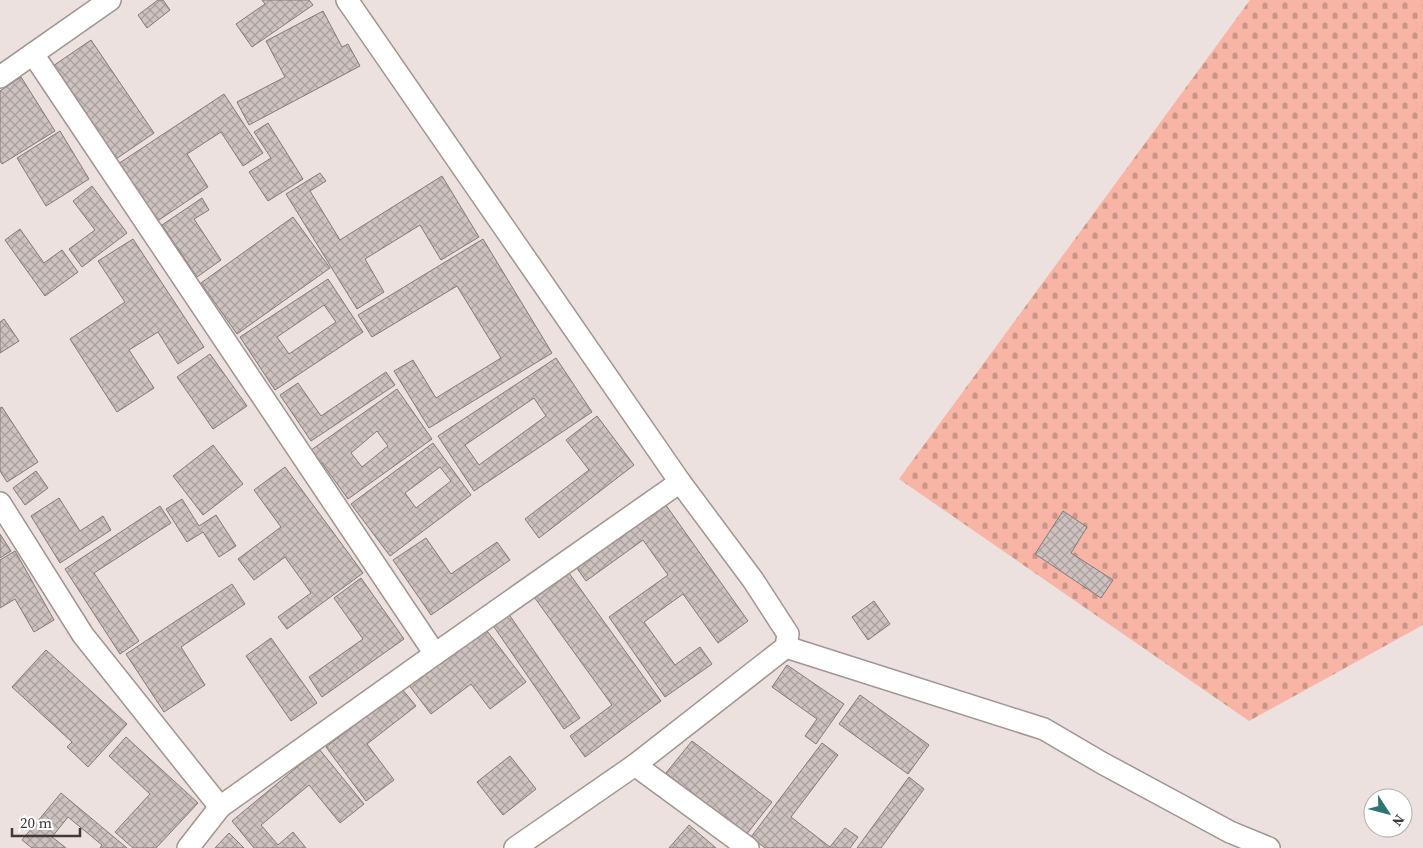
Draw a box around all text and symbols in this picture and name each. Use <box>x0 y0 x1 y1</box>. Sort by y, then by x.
north arrow <box>1363 788 1413 838</box>
scale bar <box>12 806 80 838</box>
text: N <box>1387 811 1410 831</box>
text: 20 m <box>20 812 52 833</box>

